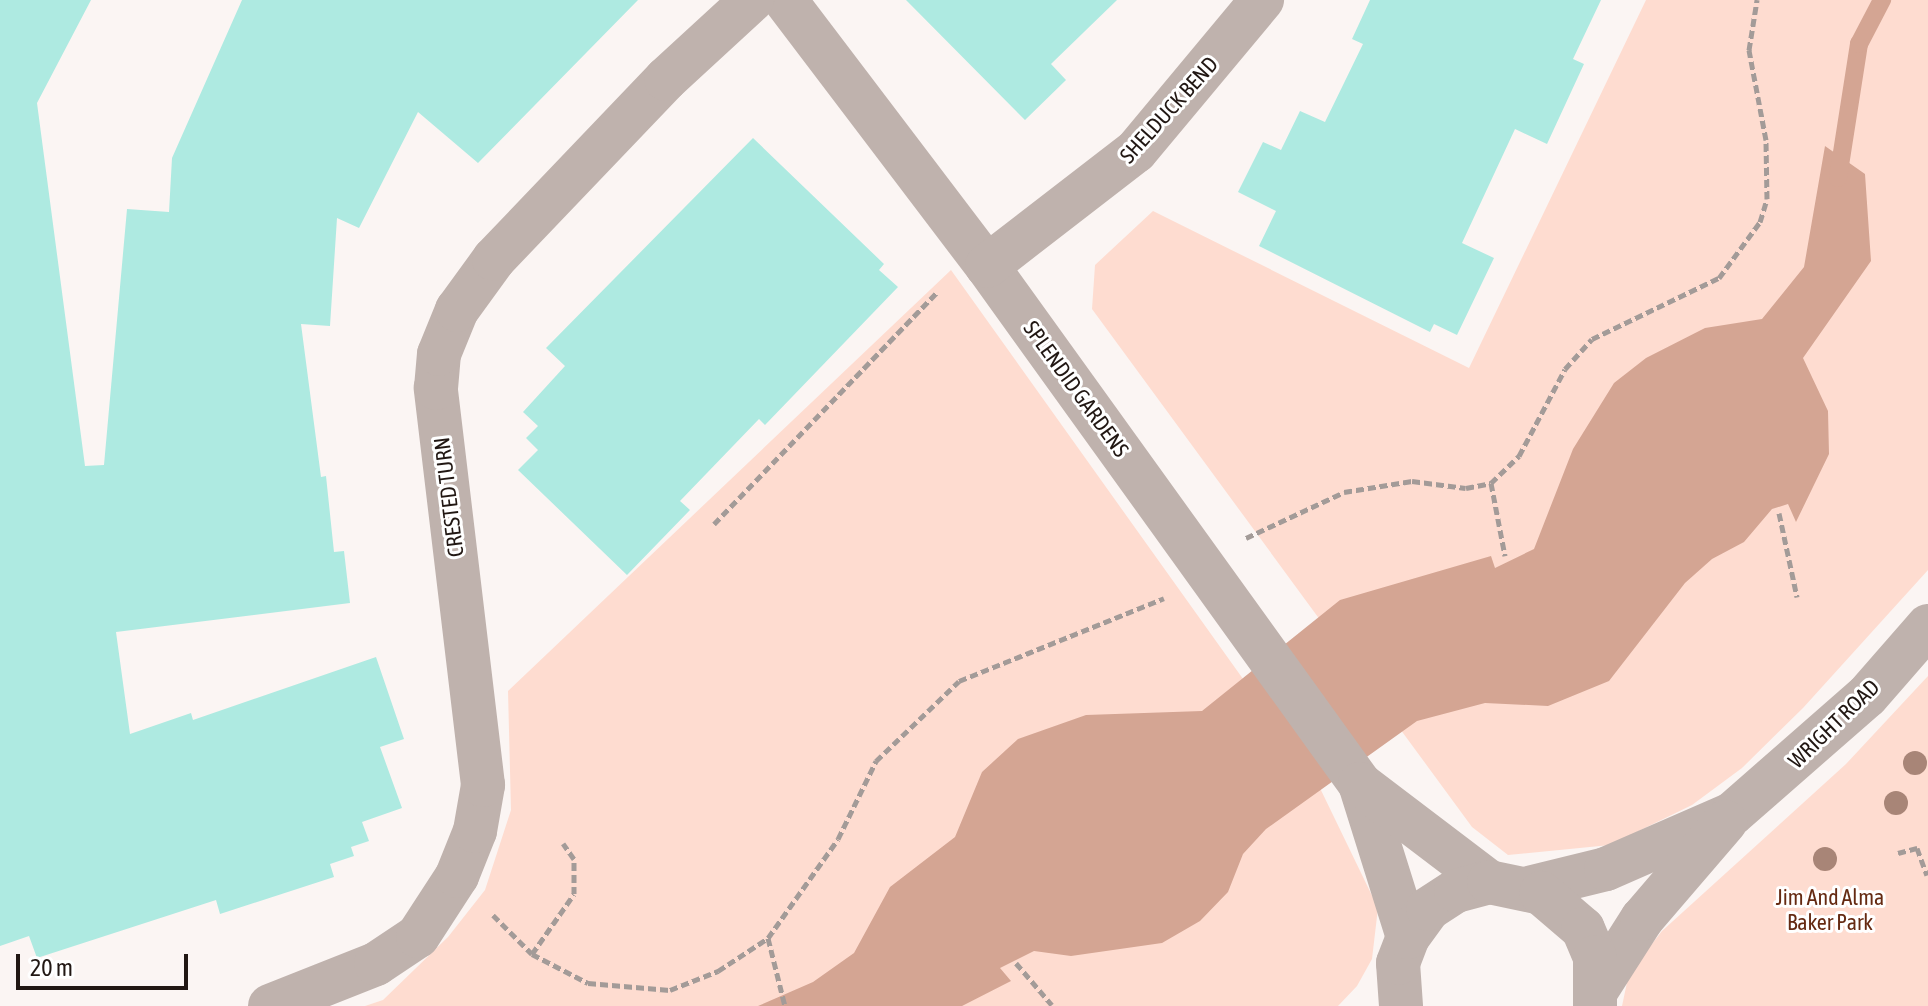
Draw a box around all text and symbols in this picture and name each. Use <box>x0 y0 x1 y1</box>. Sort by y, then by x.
street label: SHELDUCK BEND <box>1114 51 1224 169</box>
street label: SPLENDID GARDENS <box>1018 316 1134 462</box>
street label: CRESTED TURN <box>429 436 469 558</box>
street label: WRIGHT ROAD <box>1783 674 1885 774</box>
park label: Jim And Alma Baker Park <box>1776 884 1884 936</box>
scale bar <box>20 938 192 988</box>
text: 20 m <box>30 954 73 981</box>

